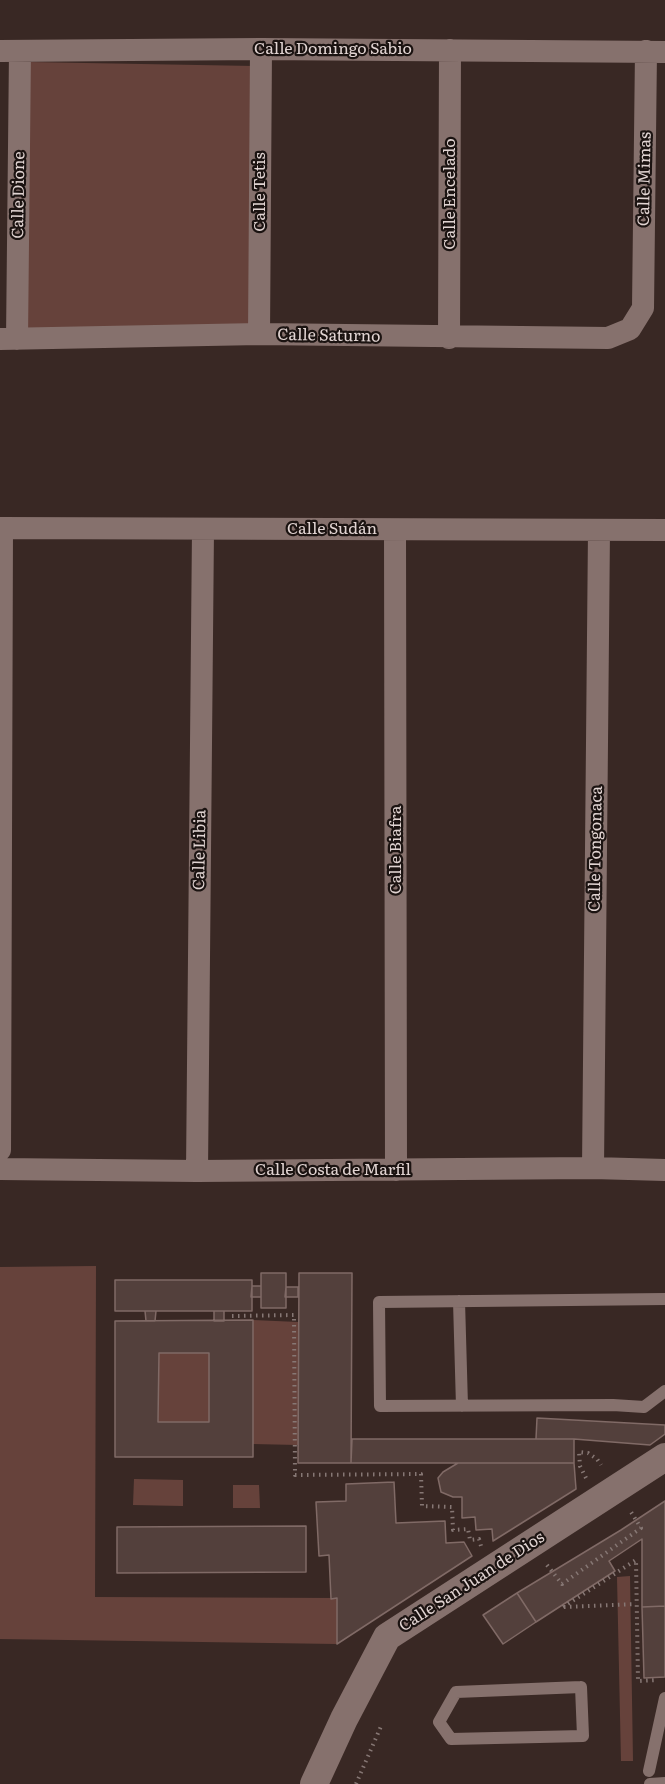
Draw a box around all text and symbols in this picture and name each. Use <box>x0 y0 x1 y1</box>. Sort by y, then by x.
street label: Calle Domingo Sabio <box>254 39 412 59</box>
street label: Calle Mimas <box>635 132 655 226</box>
street label: Calle Encelado <box>440 138 460 250</box>
street label: Calle Dione <box>9 151 29 239</box>
street label: Calle Tetis <box>250 152 270 232</box>
street label: Calle Saturno <box>277 326 381 346</box>
street label: Calle Sudán <box>287 519 377 539</box>
street label: Calle Tongonaca <box>585 786 607 912</box>
street label: Calle Biafra <box>386 806 406 894</box>
street label: Calle Libia <box>190 810 210 890</box>
street label: Calle Costa de Marfil <box>255 1160 411 1180</box>
street label: Calle San Juan de Dios <box>396 1528 548 1636</box>

